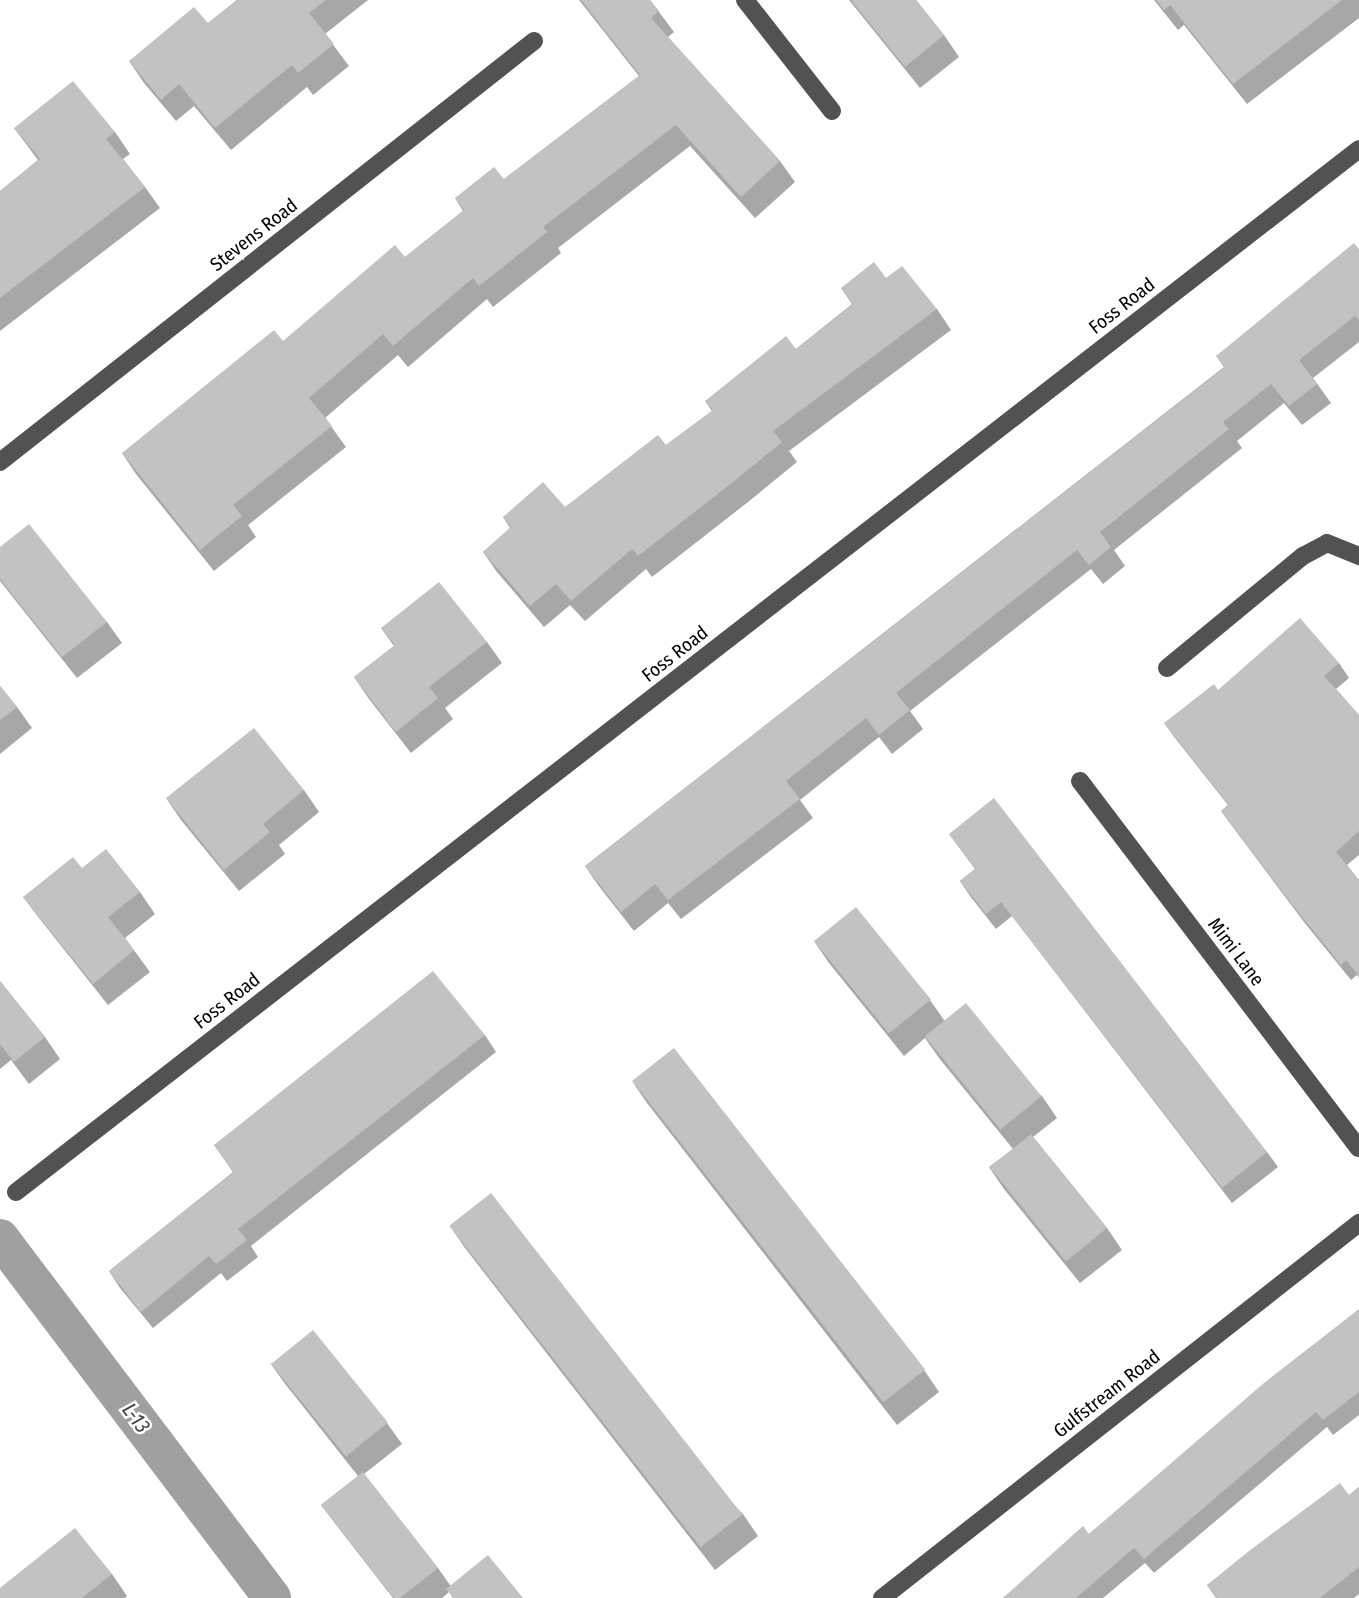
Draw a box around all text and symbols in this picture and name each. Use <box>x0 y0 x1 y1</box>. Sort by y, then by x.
street label: Stevens Road <box>206 194 302 276</box>
street label: Foss Road <box>1084 273 1160 339</box>
street label: Foss Road <box>637 621 713 687</box>
street label: Mimi Lane <box>1203 914 1269 990</box>
street label: Foss Road <box>189 968 265 1034</box>
street label: Gulfstream Road <box>1049 1345 1165 1443</box>
water label: L-13 <box>117 1398 155 1438</box>

